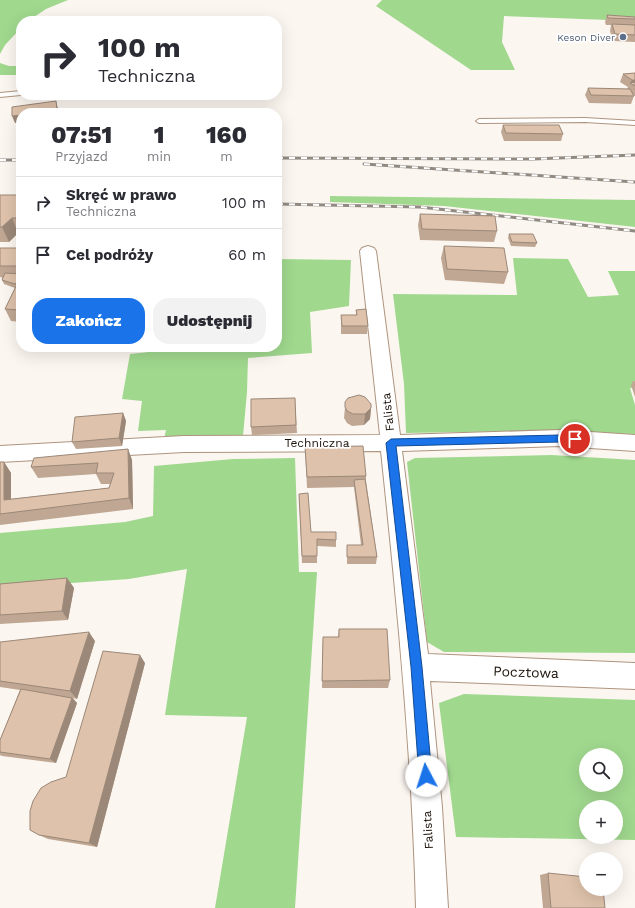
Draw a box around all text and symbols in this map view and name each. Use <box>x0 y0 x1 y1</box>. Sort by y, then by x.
text: 100 m <box>98 31 181 64</box>
icon: right <box>32 32 84 84</box>
place label: Keson Diver <box>557 32 615 43</box>
marker: Keson Diver <box>618 32 628 42</box>
text: Techniczna <box>98 65 195 86</box>
text: 07:51 <box>51 121 112 149</box>
text: 1 <box>154 121 164 149</box>
text: 160 <box>206 121 247 149</box>
text: Przyjazd <box>55 149 108 164</box>
text: min <box>147 149 171 164</box>
text: m <box>220 149 233 164</box>
text: Skręć w prawo <box>66 186 176 204</box>
icon: right <box>32 192 54 214</box>
text: 100 m <box>222 194 266 212</box>
text: Techniczna <box>66 204 136 219</box>
icon: arrive <box>32 244 54 266</box>
text: Cel podróży <box>66 246 153 264</box>
text: 60 m <box>228 246 266 264</box>
button: Zakończ <box>32 298 145 344</box>
button: Udostępnij <box>153 298 266 344</box>
street label: Falista <box>379 392 397 432</box>
pin <box>558 422 592 456</box>
icon: arrive <box>564 428 586 450</box>
street label: Techniczna <box>285 436 350 450</box>
street label: Pocztowa <box>493 663 559 681</box>
map controls <box>579 748 623 896</box>
button: search <box>579 748 623 792</box>
position arrow <box>405 755 447 797</box>
button: + <box>579 800 623 844</box>
street label: Falista <box>420 810 436 850</box>
button: − <box>579 852 623 896</box>

